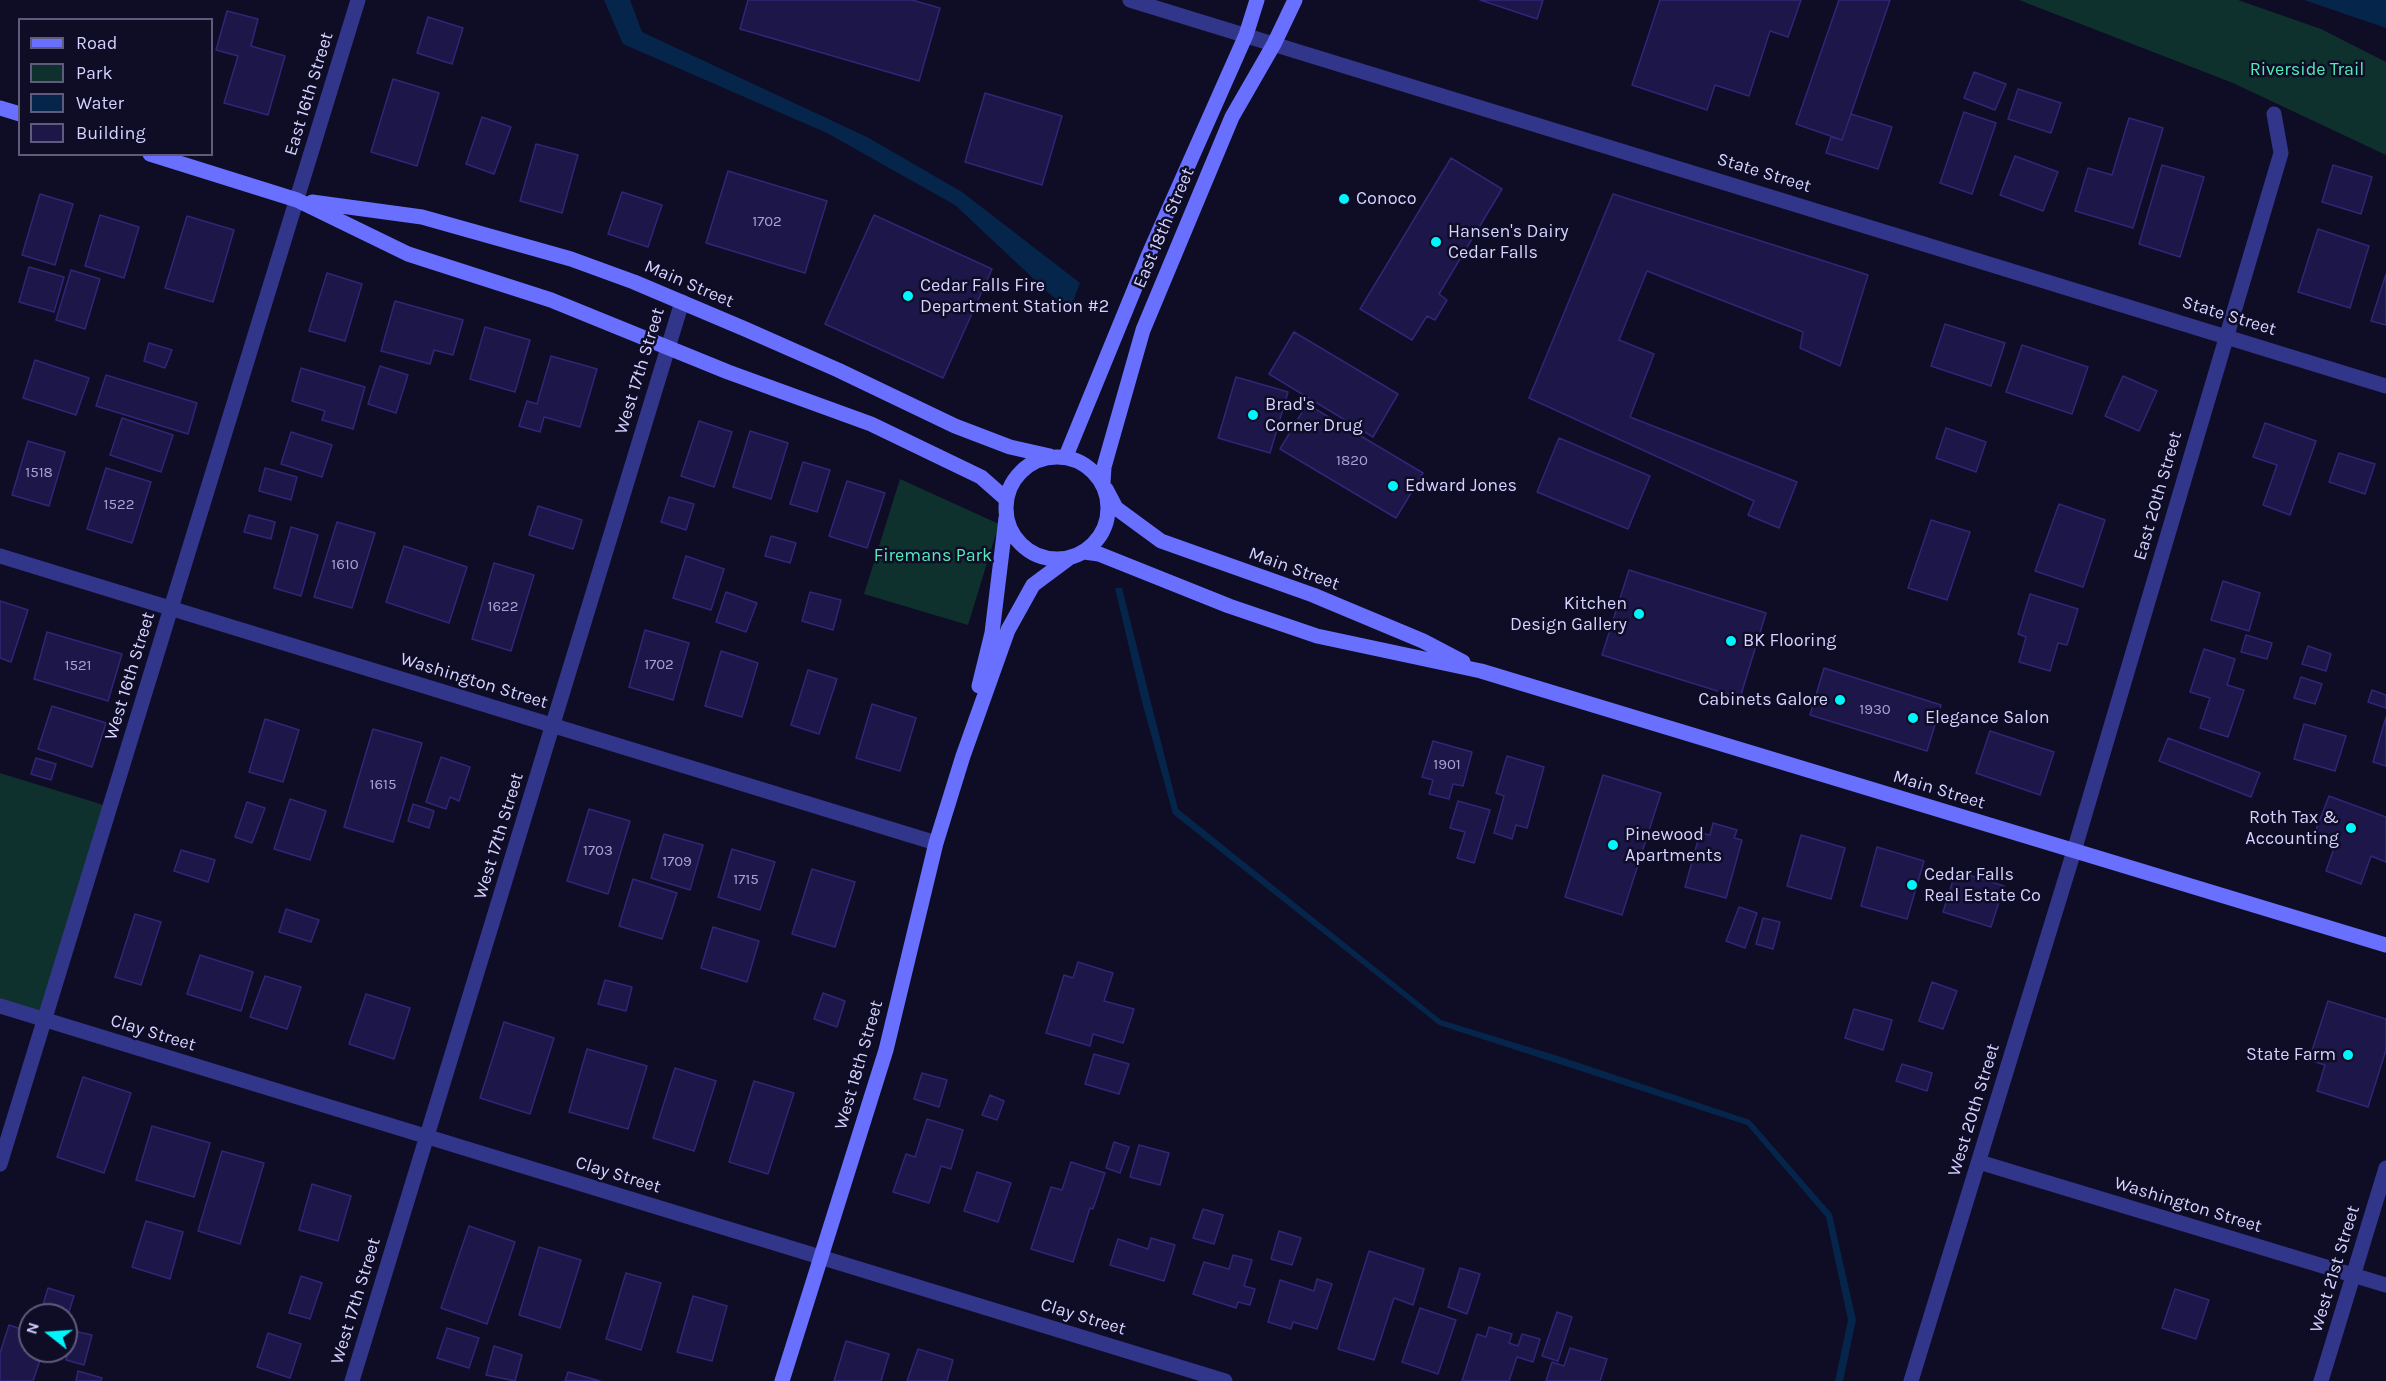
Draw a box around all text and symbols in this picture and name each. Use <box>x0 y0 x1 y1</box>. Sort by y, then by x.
legend <box>18 18 213 156</box>
street label: East 16th Street <box>280 30 338 158</box>
text: Road <box>76 32 117 54</box>
park label: Riverside Trail <box>2250 59 2364 81</box>
text: Park <box>76 62 113 84</box>
text: Water <box>76 92 124 114</box>
text: Building <box>76 122 146 144</box>
street label: State Street <box>1714 148 1814 198</box>
street label: East 18th Street <box>1129 164 1199 292</box>
place label: Conoco <box>1356 188 1417 210</box>
marker: Conoco <box>1337 192 1351 206</box>
house number: 1702 <box>752 213 782 231</box>
place label: Hansen's Dairy Cedar Falls <box>1448 221 1569 264</box>
marker: Hansen's Dairy Cedar Falls <box>1429 235 1443 249</box>
street label: Main Street <box>641 255 737 313</box>
place label: Cedar Falls Fire Department Station #2 <box>920 275 1109 318</box>
marker: Cedar Falls Fire Department Station #2 <box>901 289 915 303</box>
street label: State Street <box>2179 291 2279 341</box>
street label: West 17th Street <box>611 305 669 437</box>
place label: Brad's Corner Drug <box>1265 394 1363 436</box>
marker: Brad's Corner Drug <box>1246 408 1260 422</box>
street label: East 20th Street <box>2129 429 2187 563</box>
house number: 1820 <box>1336 452 1368 470</box>
house number: 1518 <box>25 464 53 482</box>
place label: Edward Jones <box>1405 475 1517 497</box>
marker: Edward Jones <box>1386 479 1400 493</box>
house number: 1522 <box>104 496 134 514</box>
street label: Main Street <box>1246 543 1342 595</box>
park label: Firemans Park <box>874 545 992 567</box>
house number: 1610 <box>331 556 359 574</box>
place label: Kitchen Design Gallery <box>1510 593 1627 636</box>
house number: 1622 <box>488 598 518 616</box>
marker: Kitchen Design Gallery <box>1632 607 1646 621</box>
street label: West 16th Street <box>100 609 160 743</box>
place label: BK Flooring <box>1743 630 1836 652</box>
marker: BK Flooring <box>1724 634 1738 648</box>
street label: Washington Street <box>398 648 550 714</box>
house number: 1702 <box>644 656 674 674</box>
house number: 1521 <box>64 657 92 675</box>
place label: Cabinets Galore <box>1698 689 1828 711</box>
marker: Cabinets Galore <box>1833 693 1847 707</box>
house number: 1930 <box>1859 701 1891 719</box>
place label: Elegance Salon <box>1925 707 2050 729</box>
marker: Elegance Salon <box>1906 711 1920 725</box>
house number: 1901 <box>1433 756 1461 774</box>
street label: Main Street <box>1890 766 1988 814</box>
street label: West 17th Street <box>470 770 528 902</box>
house number: 1615 <box>370 776 396 794</box>
place label: Roth Tax & Accounting <box>2245 807 2339 850</box>
marker: Roth Tax & Accounting <box>2344 821 2358 835</box>
place label: Pinewood Apartments <box>1625 824 1722 866</box>
marker: Pinewood Apartments <box>1606 838 1620 852</box>
house number: 1703 <box>583 842 613 860</box>
house number: 1709 <box>662 853 692 871</box>
place label: Cedar Falls Real Estate Co <box>1924 864 2041 906</box>
house number: 1715 <box>733 871 759 889</box>
marker: Cedar Falls Real Estate Co <box>1905 878 1919 892</box>
street label: West 18th Street <box>830 998 888 1132</box>
street label: Clay Street <box>108 1010 198 1056</box>
street label: West 20th Street <box>1944 1041 2004 1179</box>
place label: State Farm <box>2246 1044 2336 1066</box>
marker: State Farm <box>2341 1048 2355 1062</box>
street label: Clay Street <box>573 1152 663 1198</box>
street label: Washington Street <box>2112 1172 2264 1238</box>
street label: West 21st Street <box>2305 1203 2365 1335</box>
street label: West 17th Street <box>327 1235 385 1367</box>
street label: Clay Street <box>1038 1294 1128 1340</box>
north arrow <box>18 1303 78 1363</box>
text: N <box>21 1320 43 1336</box>

